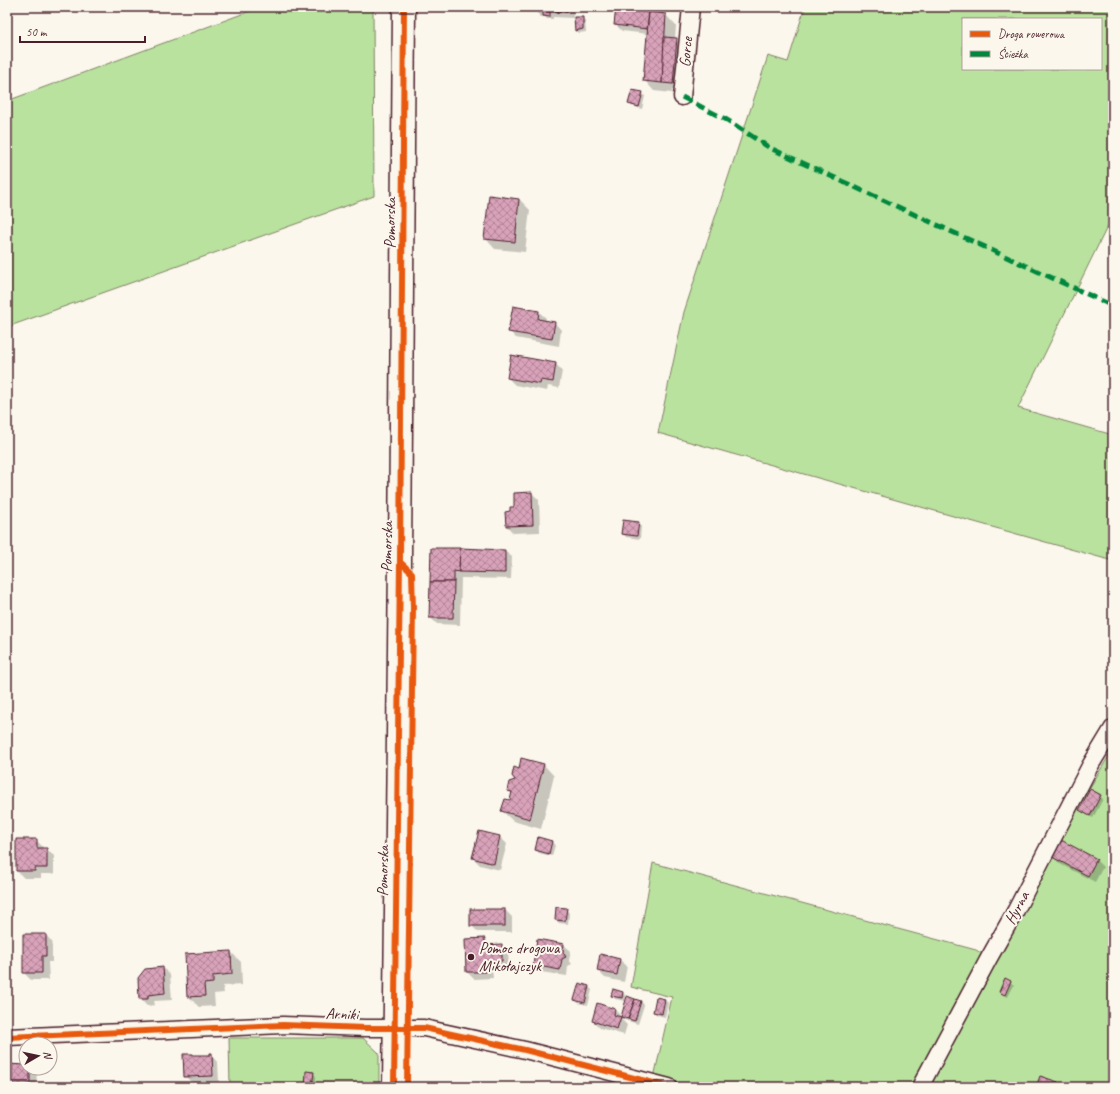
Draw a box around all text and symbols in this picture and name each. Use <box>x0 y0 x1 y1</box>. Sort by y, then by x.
scale bar <box>20 18 145 44</box>
legend <box>962 18 1102 70</box>
text: 50 m <box>26 24 48 40</box>
text: Droga rowerowa <box>998 26 1065 42</box>
street label: Gorce <box>675 34 697 68</box>
text: Ścieżka <box>998 46 1028 62</box>
street label: Pomorska <box>380 196 400 248</box>
street label: Pomorska <box>377 520 397 573</box>
street label: Pomorska <box>373 844 393 897</box>
street label: Hyrna <box>1000 887 1034 928</box>
place label: Pomoc drogowa Mikołajczyk <box>479 938 561 976</box>
marker: Pomoc drogowa Mikołajczyk <box>466 952 476 962</box>
street label: Arniki <box>325 1003 361 1025</box>
north arrow <box>18 1036 58 1076</box>
text: N <box>40 1050 56 1061</box>

